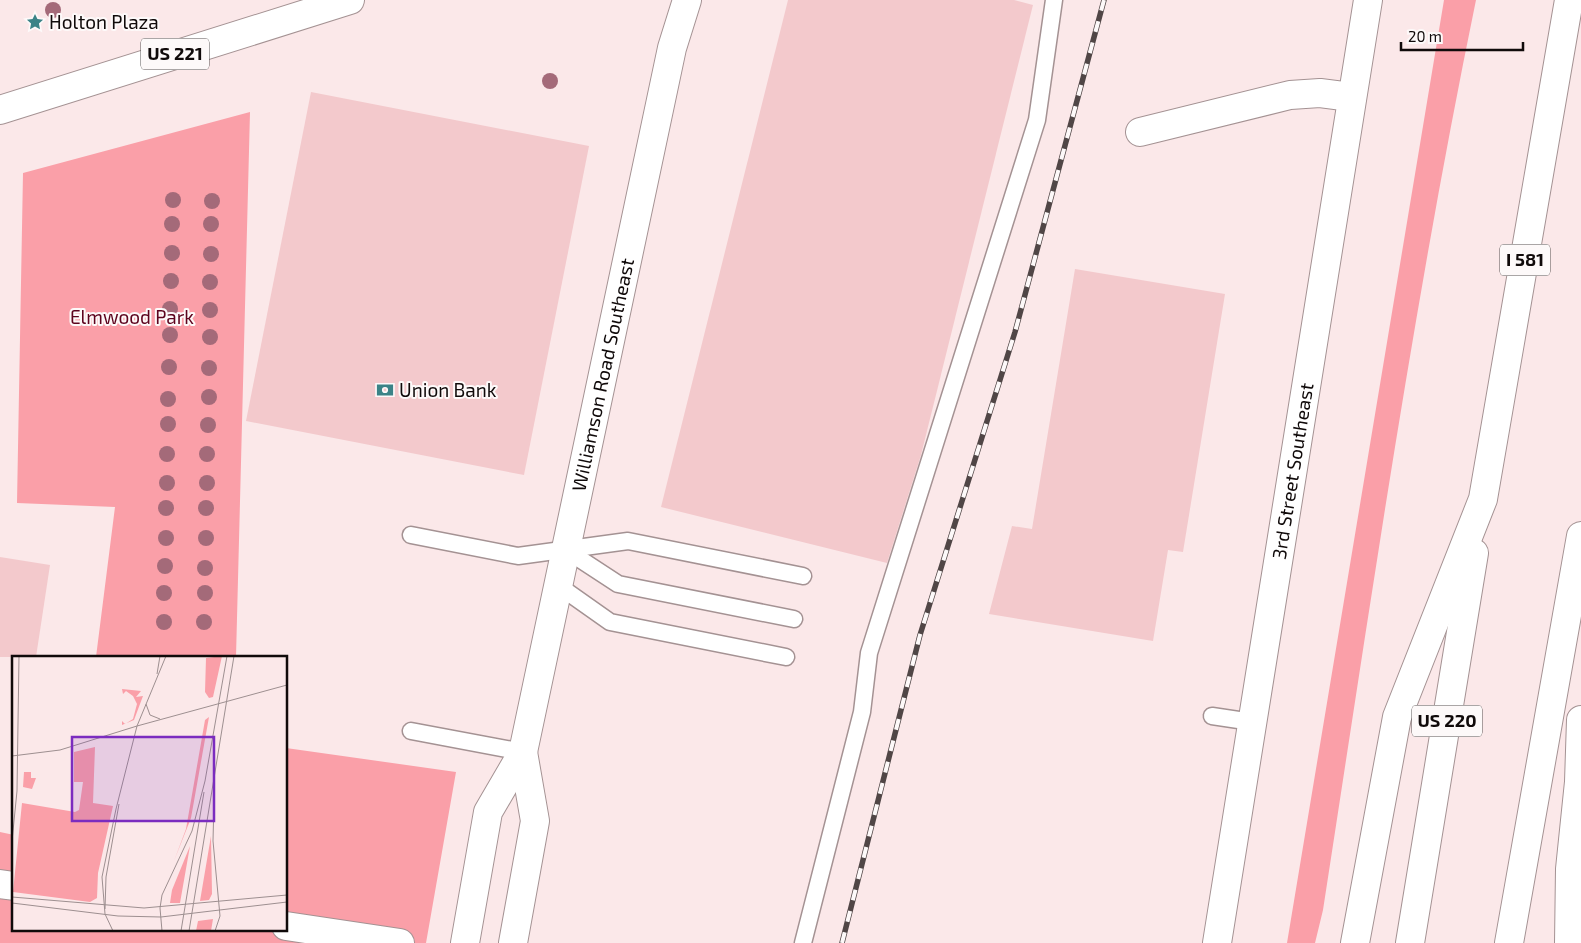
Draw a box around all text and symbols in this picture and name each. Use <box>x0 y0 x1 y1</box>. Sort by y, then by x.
place label: Holton Plaza <box>49 10 159 33</box>
place icon: Holton Plaza <box>25 12 45 32</box>
scale bar <box>1401 20 1524 52</box>
text: 20 m <box>1408 27 1442 45</box>
road number: US 221 <box>141 39 209 70</box>
road number: I 581 <box>1500 244 1550 276</box>
street label: Williamson Road Southeast <box>566 256 638 493</box>
park label: Elmwood Park <box>70 305 194 328</box>
place label: Union Bank <box>399 378 497 401</box>
bank icon: Union Bank <box>375 380 395 400</box>
street label: 3rd Street Southeast <box>1267 381 1318 561</box>
inset map <box>12 656 288 930</box>
road number: US 220 <box>1412 706 1482 736</box>

